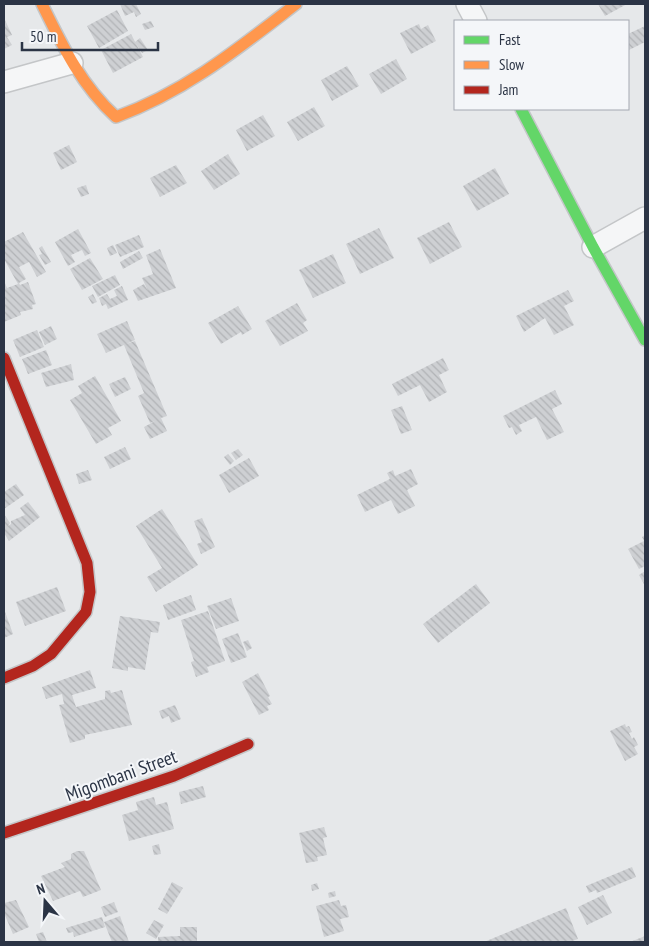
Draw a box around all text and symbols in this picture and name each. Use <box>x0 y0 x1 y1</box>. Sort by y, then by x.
scale bar <box>22 20 159 52</box>
legend <box>454 20 629 110</box>
text: 50 m <box>30 27 56 46</box>
text: Fast <box>499 30 520 49</box>
text: Slow <box>499 55 524 74</box>
text: Jam <box>498 80 518 99</box>
street label: Migombani Street <box>62 744 181 806</box>
north arrow <box>20 876 70 926</box>
text: N <box>34 879 47 898</box>

